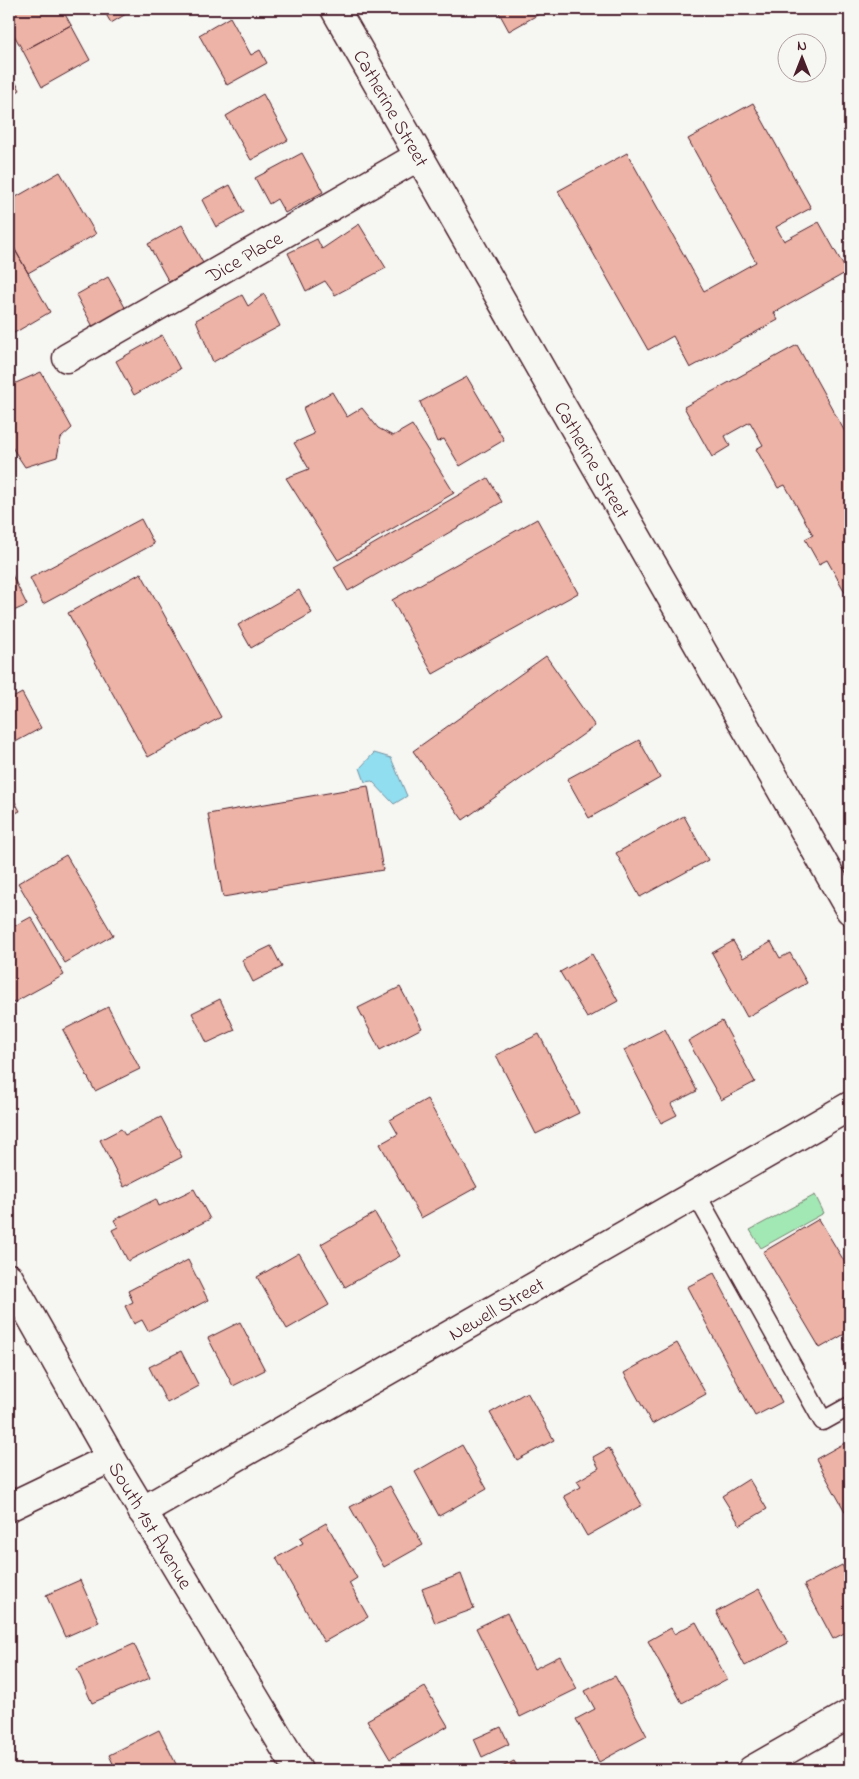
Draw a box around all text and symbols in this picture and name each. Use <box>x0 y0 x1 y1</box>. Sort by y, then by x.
north arrow <box>776 32 826 82</box>
text: N <box>797 36 807 57</box>
street label: Catherine Street <box>344 45 435 174</box>
street label: Dice Place <box>201 225 289 293</box>
street label: Catherine Street <box>545 397 636 525</box>
street label: Newell Street <box>444 1271 551 1350</box>
street label: South 1st Avenue <box>100 1457 198 1596</box>

